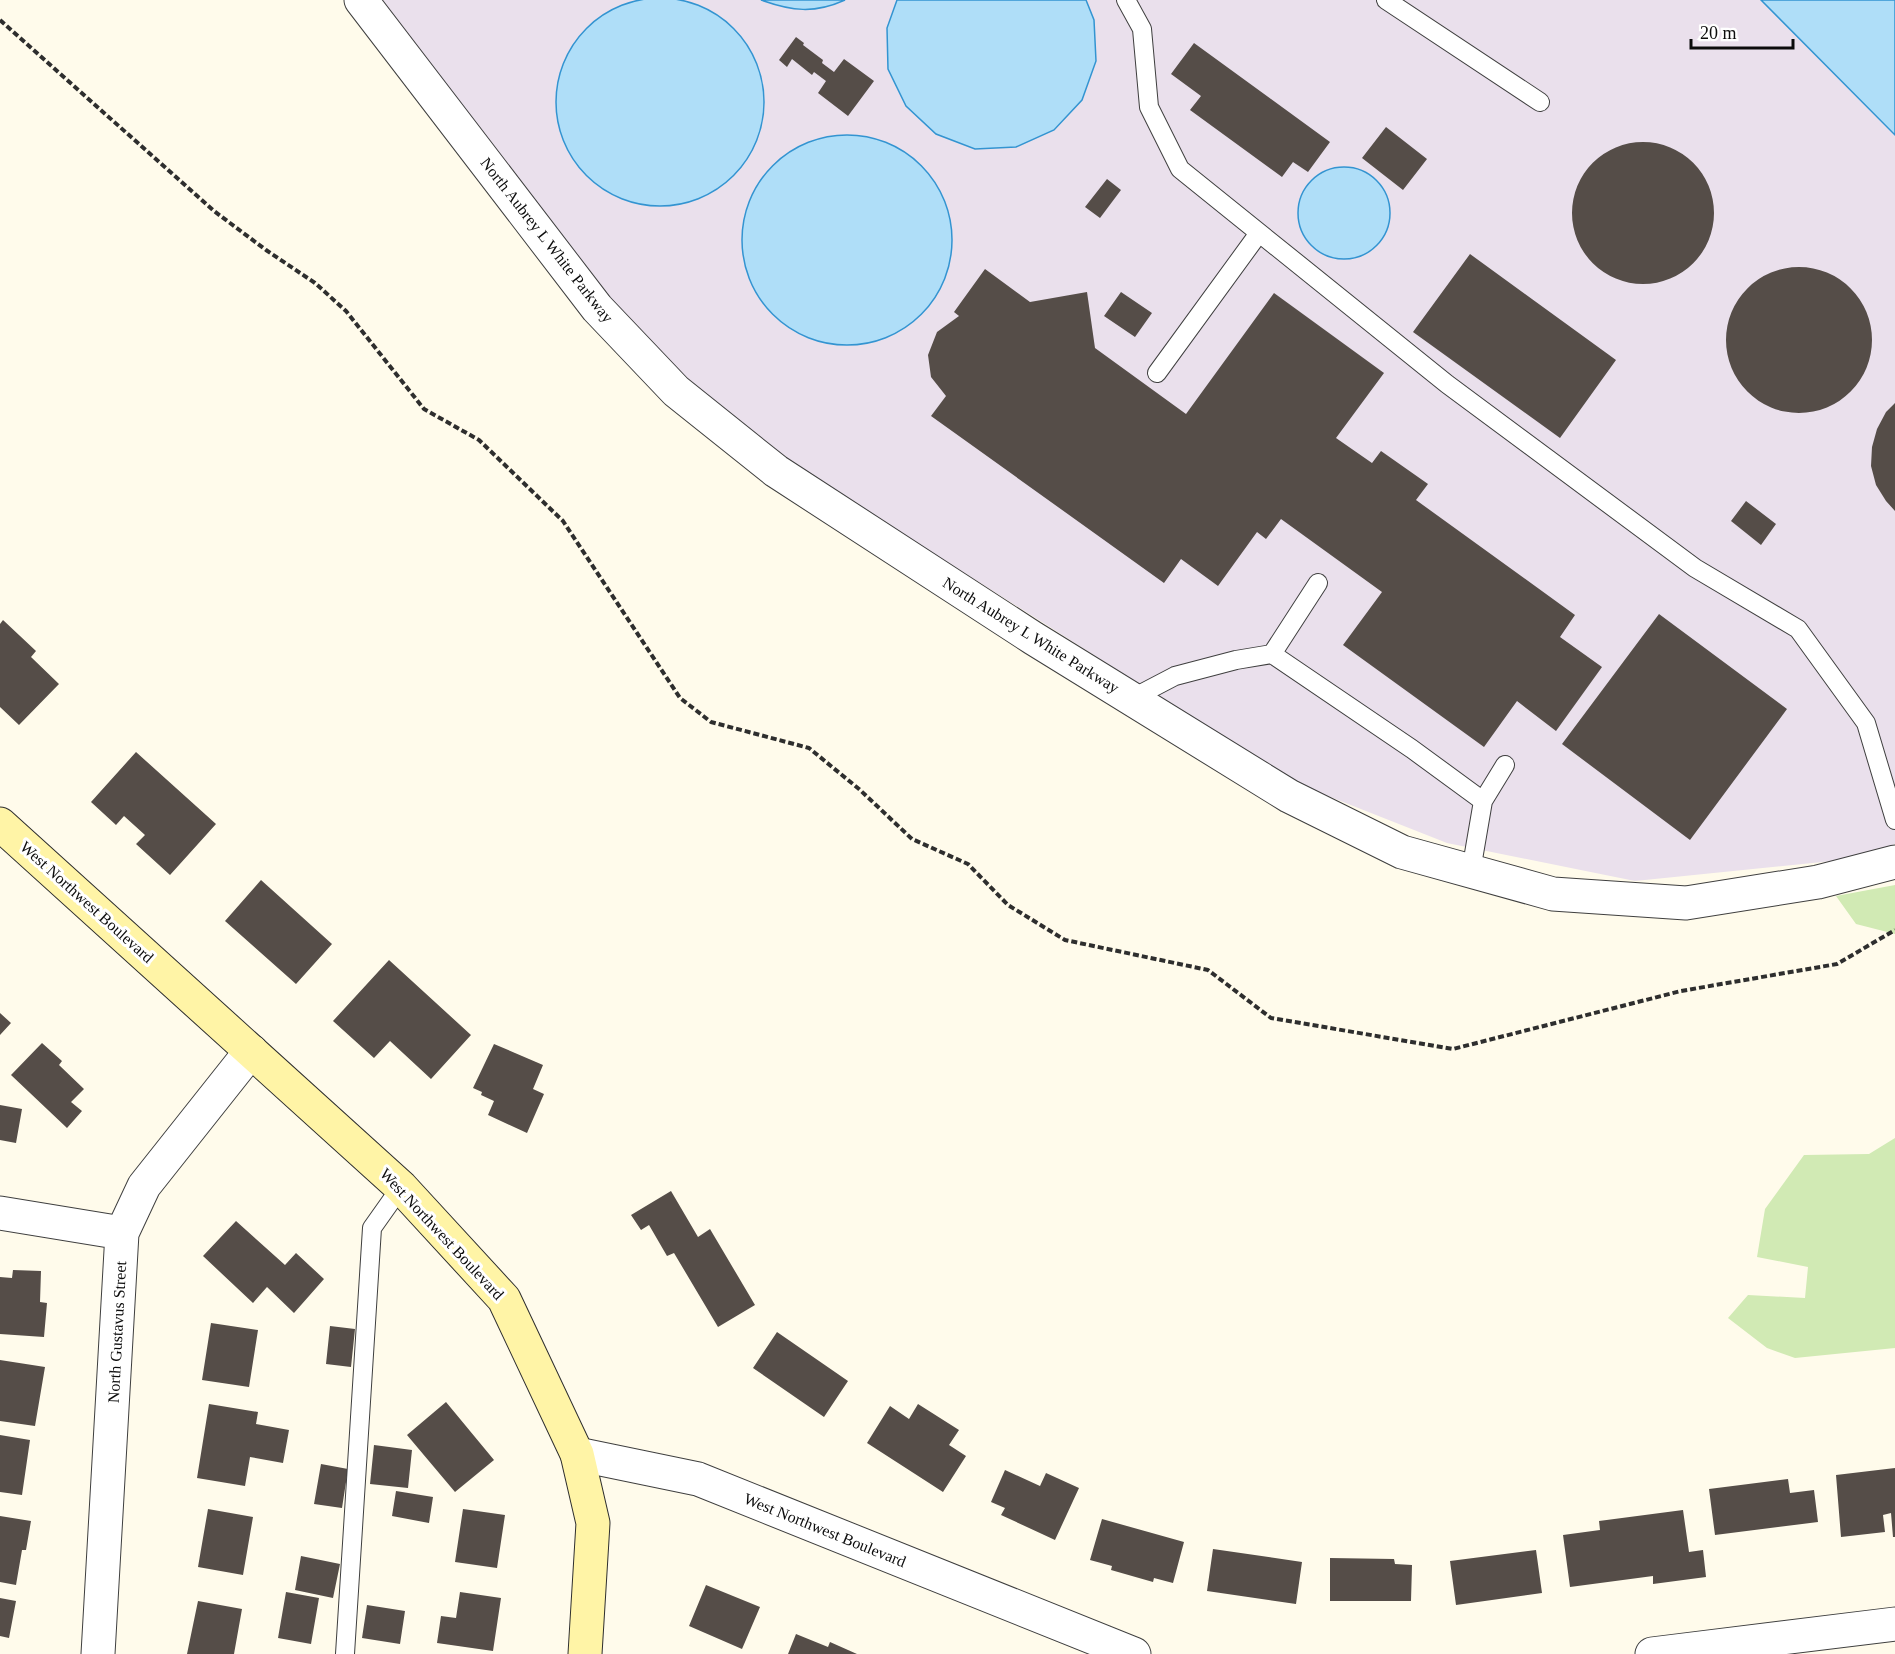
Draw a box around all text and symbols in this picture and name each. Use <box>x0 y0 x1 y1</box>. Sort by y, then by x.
scale bar <box>1691 12 1793 50</box>
text: 20 m <box>1700 23 1737 43</box>
street label: North Aubrey L White Parkway <box>477 154 617 326</box>
street label: North Aubrey L White Parkway <box>939 574 1122 697</box>
street label: West Northwest Boulevard <box>17 838 157 966</box>
street label: West Northwest Boulevard <box>377 1165 507 1303</box>
street label: North Gustavus Street <box>105 1260 129 1403</box>
street label: West Northwest Boulevard <box>742 1490 908 1570</box>

